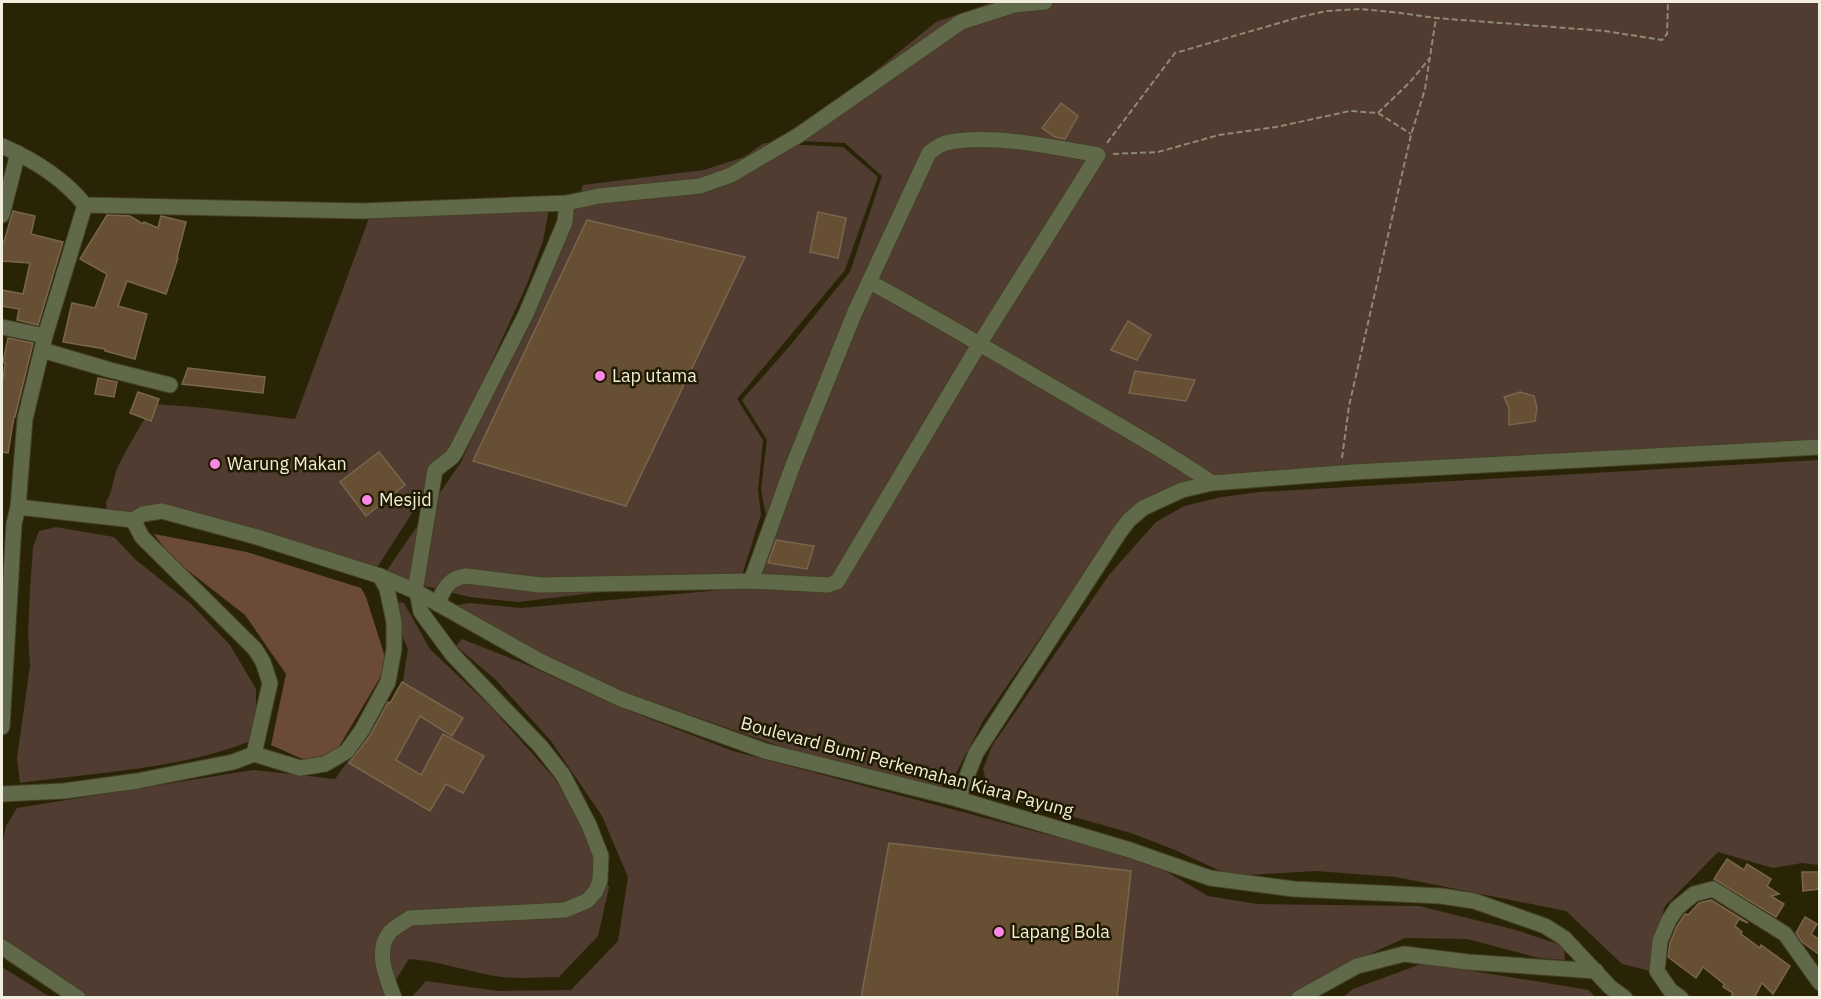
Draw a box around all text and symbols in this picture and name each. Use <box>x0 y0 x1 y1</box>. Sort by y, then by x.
place label: Lap utama <box>612 364 697 387</box>
marker: Lap utama <box>593 369 607 383</box>
place label: Warung Makan <box>227 452 347 475</box>
marker: Warung Makan <box>208 457 222 471</box>
place label: Mesjid <box>379 488 432 511</box>
marker: Mesjid <box>360 493 374 507</box>
street label: Boulevard Bumi Perkemahan Kiara Payung <box>738 711 1076 822</box>
place label: Lapang Bola <box>1011 920 1110 943</box>
marker: Lapang Bola <box>992 925 1006 939</box>

